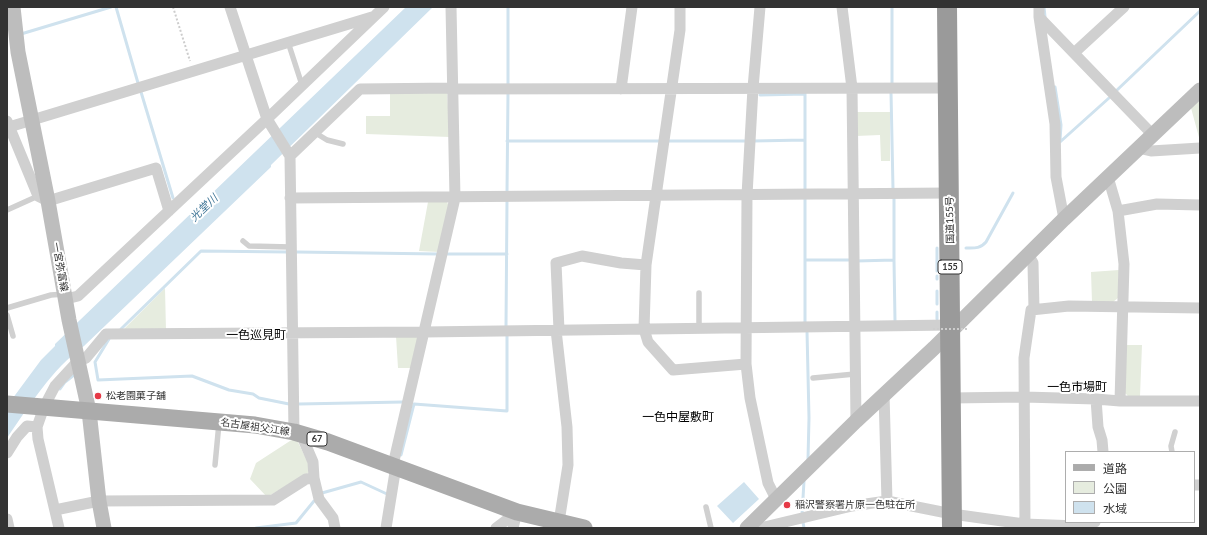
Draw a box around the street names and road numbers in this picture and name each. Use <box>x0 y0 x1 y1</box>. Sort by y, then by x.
street label: 国道155号 <box>944 196 956 244</box>
street label: 一宮弥富線 <box>50 241 70 293</box>
road number: 155 <box>938 260 962 274</box>
street label: 名古屋祖父江線 <box>220 416 290 438</box>
road number: 67 <box>307 432 327 446</box>

